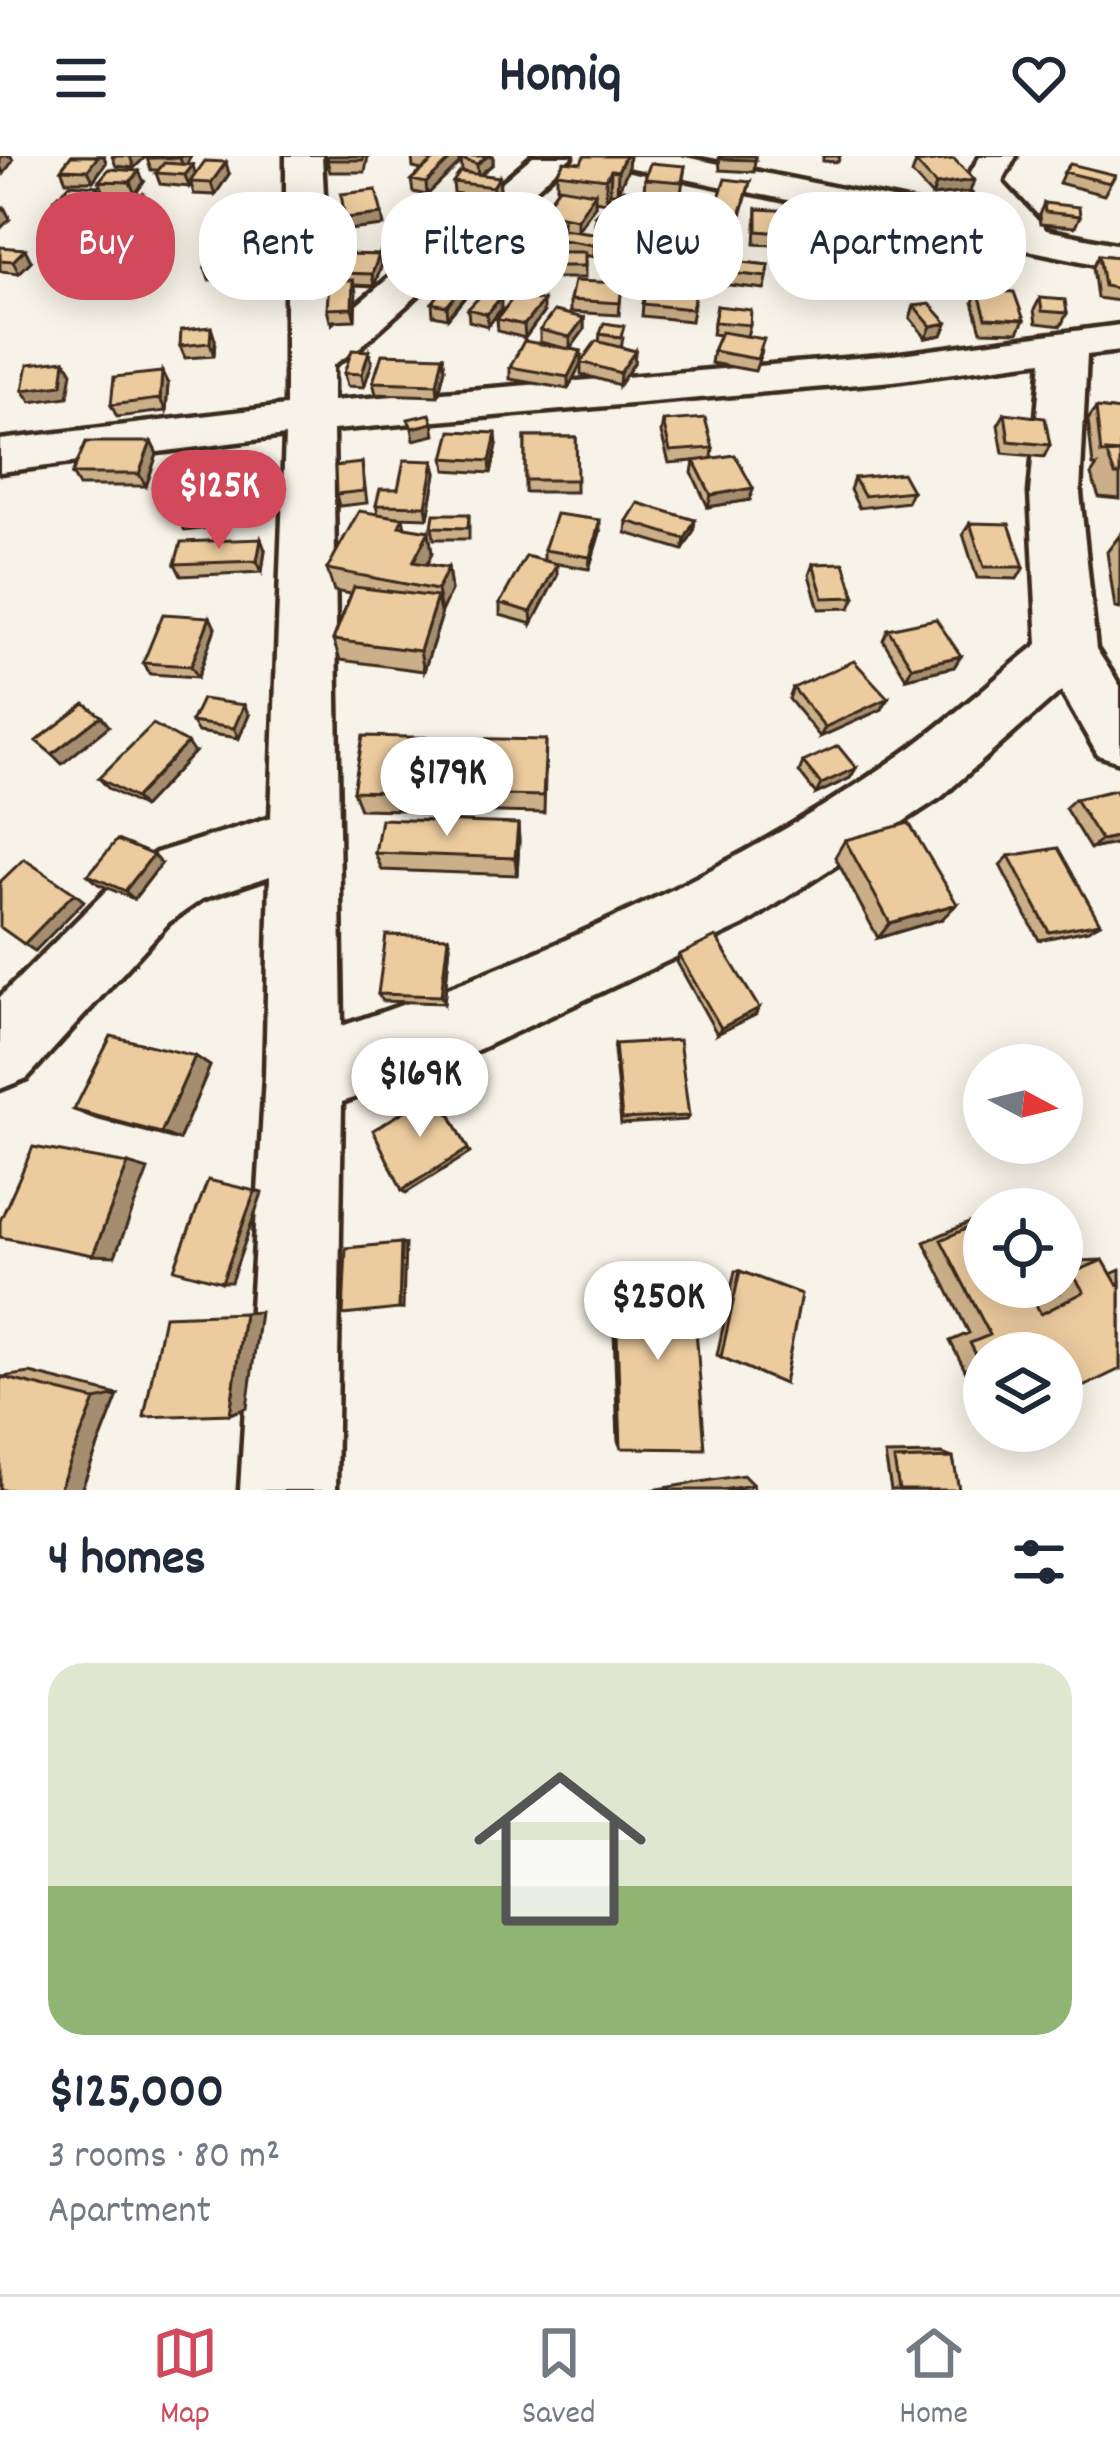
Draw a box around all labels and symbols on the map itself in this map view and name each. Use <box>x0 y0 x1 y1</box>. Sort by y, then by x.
pin: $125K <box>135 450 303 552</box>
pin: $179K <box>363 737 531 839</box>
pin: $169K <box>336 1038 504 1140</box>
north arrow <box>963 1044 1083 1164</box>
pin: $250K <box>574 1261 742 1363</box>

